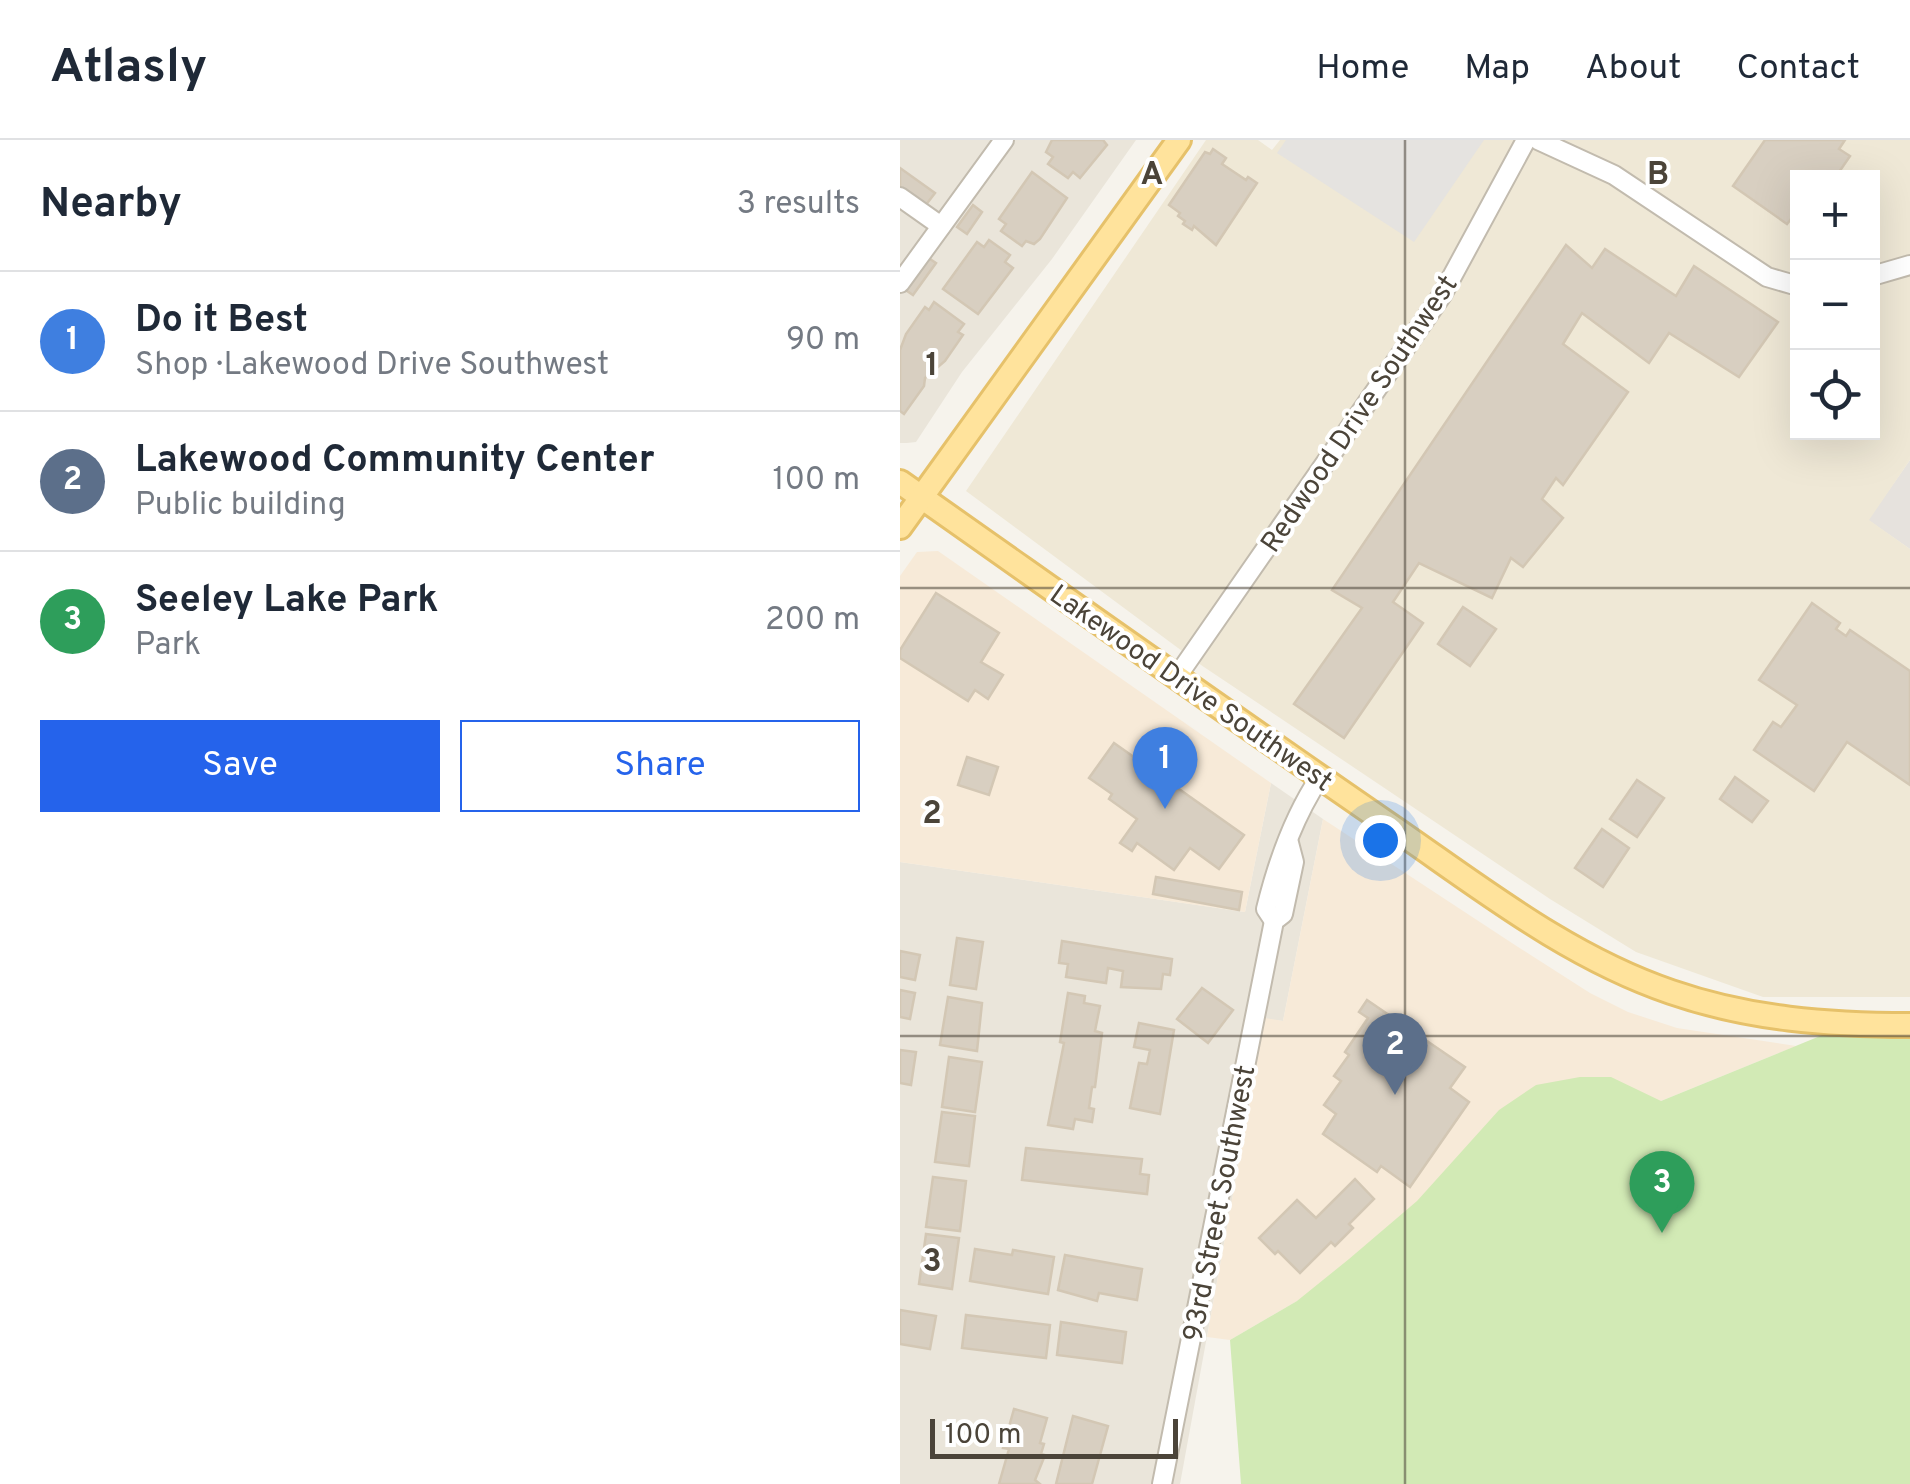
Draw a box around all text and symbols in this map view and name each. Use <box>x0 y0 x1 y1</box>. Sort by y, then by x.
text: Atlasly <box>50 39 207 99</box>
text: Home <box>1316 47 1409 91</box>
text: Map <box>1464 47 1530 91</box>
text: About <box>1585 47 1681 91</box>
text: Contact <box>1736 47 1860 91</box>
text: A <box>1141 156 1163 196</box>
text: B <box>1647 156 1669 196</box>
map controls <box>1790 170 1880 440</box>
button: + <box>1790 170 1880 260</box>
text: Nearby <box>40 179 182 232</box>
text: 3 results <box>737 185 860 225</box>
button: − <box>1790 260 1880 350</box>
street label: Redwood Drive Southwest <box>1254 269 1467 560</box>
text: Do it Best <box>135 297 308 346</box>
text: 1 <box>66 321 79 361</box>
text: 90 m <box>786 321 860 361</box>
text: Shop · Lakewood Drive Southwest <box>135 346 609 386</box>
text: 1 <box>926 347 938 387</box>
button: locate <box>1790 350 1880 440</box>
text: Lakewood Community Center <box>135 437 655 486</box>
text: 2 <box>63 461 82 501</box>
text: 100 m <box>773 461 860 501</box>
text: Public building <box>135 486 346 526</box>
text: Seeley Lake Park <box>135 577 439 626</box>
street label: Lakewood Drive Southwest <box>1042 578 1339 801</box>
text: 3 <box>63 601 82 641</box>
text: 200 m <box>765 601 860 641</box>
text: Park <box>135 626 201 666</box>
button: Save <box>40 720 440 812</box>
button: Share <box>460 720 860 812</box>
pin: 1 <box>1132 726 1198 809</box>
text: 2 <box>922 795 942 835</box>
your location <box>1355 815 1406 866</box>
pin: 2 <box>1362 1012 1428 1095</box>
street label: 93rd Street Southwest <box>1176 1062 1265 1345</box>
pin: 3 <box>1630 1150 1694 1233</box>
text: 3 <box>922 1243 942 1283</box>
scale bar <box>930 1414 1178 1458</box>
text: 100 m <box>945 1418 1021 1454</box>

